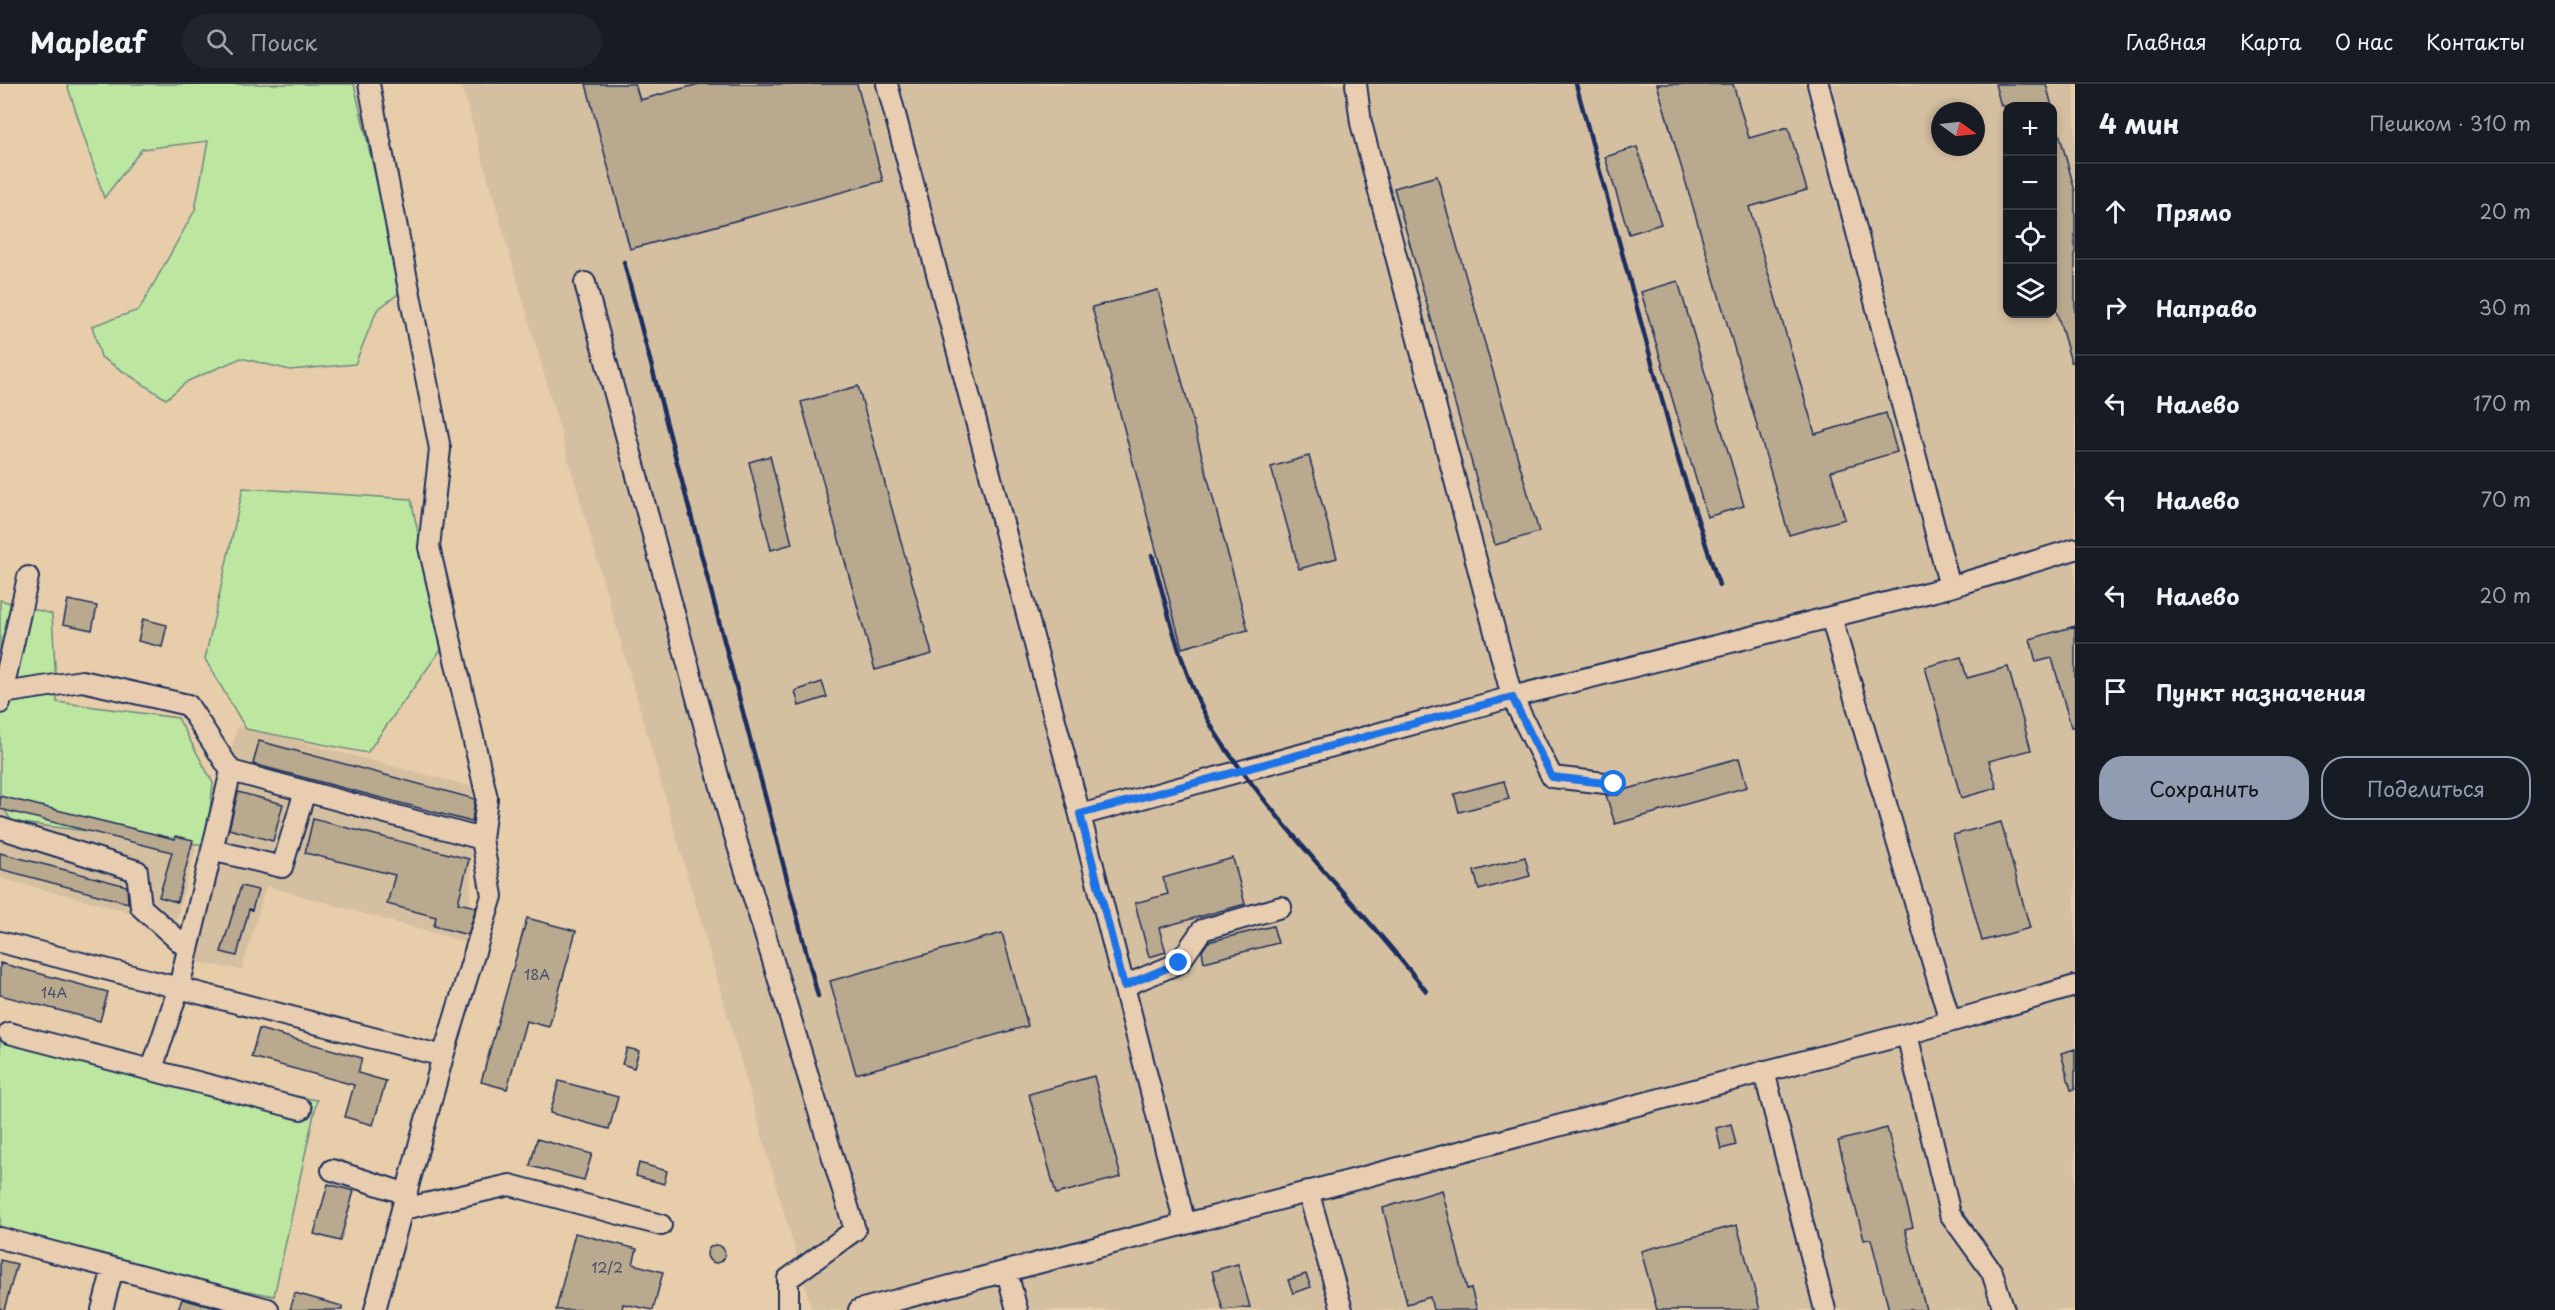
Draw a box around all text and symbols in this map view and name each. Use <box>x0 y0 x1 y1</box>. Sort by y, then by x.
search box <box>182 14 602 68</box>
text: Mapleaf <box>30 20 146 63</box>
icon: search <box>203 25 236 58</box>
text: Поиск <box>251 25 317 58</box>
text: Главная <box>2126 25 2207 57</box>
text: Карта <box>2240 25 2302 57</box>
text: О нас <box>2335 25 2393 57</box>
text: Контакты <box>2426 25 2525 57</box>
north arrow <box>1931 102 1985 156</box>
map controls <box>2003 102 2057 318</box>
button: + <box>2003 102 2057 156</box>
text: 4 мин <box>2099 104 2180 143</box>
text: Пешком · 310 m <box>2369 108 2531 138</box>
button: − <box>2003 156 2057 210</box>
icon: ahead <box>2099 195 2132 228</box>
text: Прямо <box>2156 195 2231 228</box>
text: 20 m <box>2479 196 2531 226</box>
button: locate <box>2003 210 2057 264</box>
button: layers <box>2003 264 2057 318</box>
icon: right <box>2099 291 2132 324</box>
text: Направо <box>2156 291 2257 324</box>
text: 30 m <box>2478 292 2531 322</box>
icon: left <box>2099 387 2132 420</box>
text: Налево <box>2156 387 2239 420</box>
text: 170 m <box>2473 388 2531 418</box>
icon: left <box>2099 483 2132 516</box>
text: Налево <box>2156 483 2239 516</box>
text: 70 m <box>2481 484 2531 514</box>
icon: left <box>2099 579 2132 612</box>
text: Налево <box>2156 579 2239 612</box>
text: 20 m <box>2479 580 2531 610</box>
icon: arrive <box>2099 675 2132 708</box>
text: Пункт назначения <box>2156 675 2366 708</box>
button: Сохранить <box>2099 756 2309 820</box>
button: Поделиться <box>2321 756 2531 820</box>
route start <box>1600 770 1626 796</box>
route end <box>1165 949 1191 975</box>
house number: 18А <box>524 964 550 985</box>
house number: 14А <box>41 982 67 1003</box>
house number: 12/2 <box>591 1257 623 1278</box>

